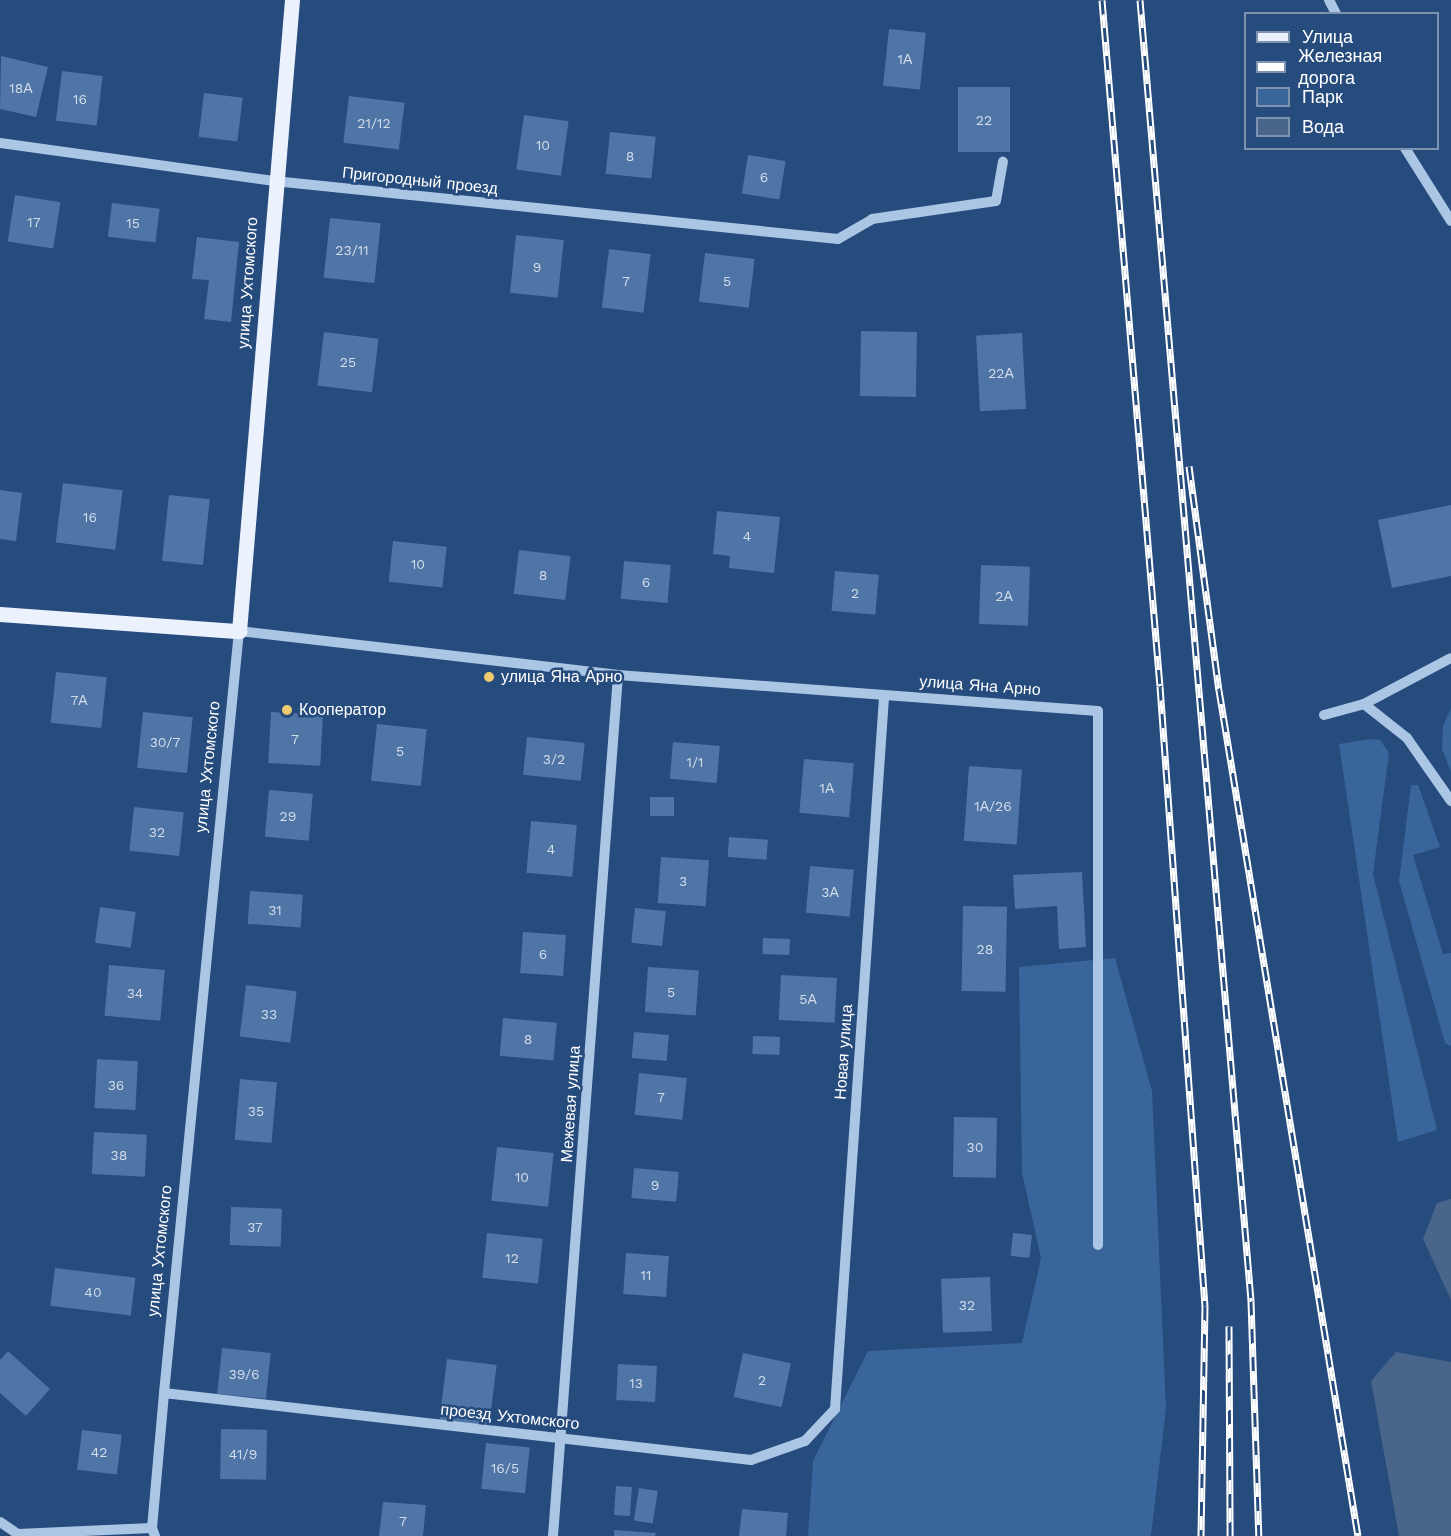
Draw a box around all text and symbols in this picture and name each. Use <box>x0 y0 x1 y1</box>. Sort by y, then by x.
legend <box>1244 12 1439 150</box>
text: Улица <box>1302 26 1353 47</box>
text: Железная дорога <box>1298 45 1382 88</box>
house number: 1А <box>898 51 912 67</box>
house number: 18А <box>9 80 33 96</box>
text: Парк <box>1302 86 1343 107</box>
house number: 16 <box>73 91 87 107</box>
house number: 22 <box>976 112 992 128</box>
house number: 21/12 <box>357 115 391 131</box>
text: Вода <box>1302 116 1344 137</box>
house number: 10 <box>536 137 550 153</box>
house number: 8 <box>626 148 634 164</box>
street label: Пригородный проезд <box>341 163 499 199</box>
house number: 6 <box>760 169 768 185</box>
house number: 17 <box>27 214 41 230</box>
house number: 15 <box>126 215 140 231</box>
street label: улица Ухтомского <box>234 216 262 350</box>
house number: 23/11 <box>335 242 369 258</box>
house number: 9 <box>533 259 541 275</box>
house number: 7 <box>622 273 630 289</box>
house number: 5 <box>723 273 731 289</box>
house number: 25 <box>340 354 356 370</box>
house number: 22А <box>988 365 1014 381</box>
house number: 16 <box>83 509 97 525</box>
house number: 4 <box>743 528 751 544</box>
house number: 10 <box>411 556 425 572</box>
house number: 8 <box>539 567 547 583</box>
house number: 6 <box>642 574 650 590</box>
house number: 2 <box>851 585 859 601</box>
house number: 2А <box>995 588 1013 604</box>
place label: улица Яна Арно <box>501 667 622 687</box>
marker: улица Яна Арно <box>482 670 496 684</box>
street label: улица Яна Арно <box>919 672 1041 700</box>
house number: 7А <box>70 692 88 708</box>
street label: улица Ухтомского <box>192 700 224 834</box>
place label: Кооператор <box>299 700 386 720</box>
marker: Кооператор <box>280 703 294 717</box>
house number: 7 <box>291 731 299 747</box>
house number: 30/7 <box>150 734 180 750</box>
house number: 5 <box>396 743 404 759</box>
house number: 3/2 <box>543 751 565 767</box>
house number: 1/1 <box>686 754 704 770</box>
house number: 1А <box>820 780 834 796</box>
house number: 1А/26 <box>974 798 1012 814</box>
house number: 29 <box>280 808 296 824</box>
house number: 32 <box>149 824 165 840</box>
house number: 4 <box>547 841 555 857</box>
house number: 3 <box>679 873 687 889</box>
house number: 3А <box>821 884 839 900</box>
house number: 31 <box>268 902 282 918</box>
house number: 28 <box>977 941 993 957</box>
house number: 6 <box>539 946 547 962</box>
house number: 5 <box>667 984 675 1000</box>
house number: 34 <box>127 985 143 1001</box>
house number: 5А <box>799 991 817 1007</box>
street label: Новая улица <box>831 1004 857 1100</box>
house number: 33 <box>261 1006 277 1022</box>
house number: 8 <box>524 1031 532 1047</box>
street label: Межевая улица <box>557 1045 585 1163</box>
house number: 36 <box>108 1077 124 1093</box>
house number: 7 <box>657 1089 665 1105</box>
house number: 35 <box>248 1103 264 1119</box>
house number: 30 <box>967 1139 983 1155</box>
house number: 38 <box>111 1147 127 1163</box>
house number: 10 <box>515 1169 529 1185</box>
house number: 9 <box>651 1177 659 1193</box>
street label: улица Ухтомского <box>144 1184 176 1318</box>
house number: 37 <box>247 1219 263 1235</box>
house number: 12 <box>505 1250 519 1266</box>
house number: 11 <box>641 1267 651 1283</box>
house number: 40 <box>84 1284 102 1300</box>
house number: 32 <box>959 1297 975 1313</box>
house number: 39/6 <box>229 1366 259 1382</box>
house number: 2 <box>758 1372 766 1388</box>
house number: 13 <box>629 1375 643 1391</box>
street label: проезд Ухтомского <box>440 1400 580 1434</box>
house number: 42 <box>91 1444 107 1460</box>
house number: 41/9 <box>229 1446 257 1462</box>
house number: 16/5 <box>491 1460 519 1476</box>
house number: 7 <box>399 1513 407 1529</box>

